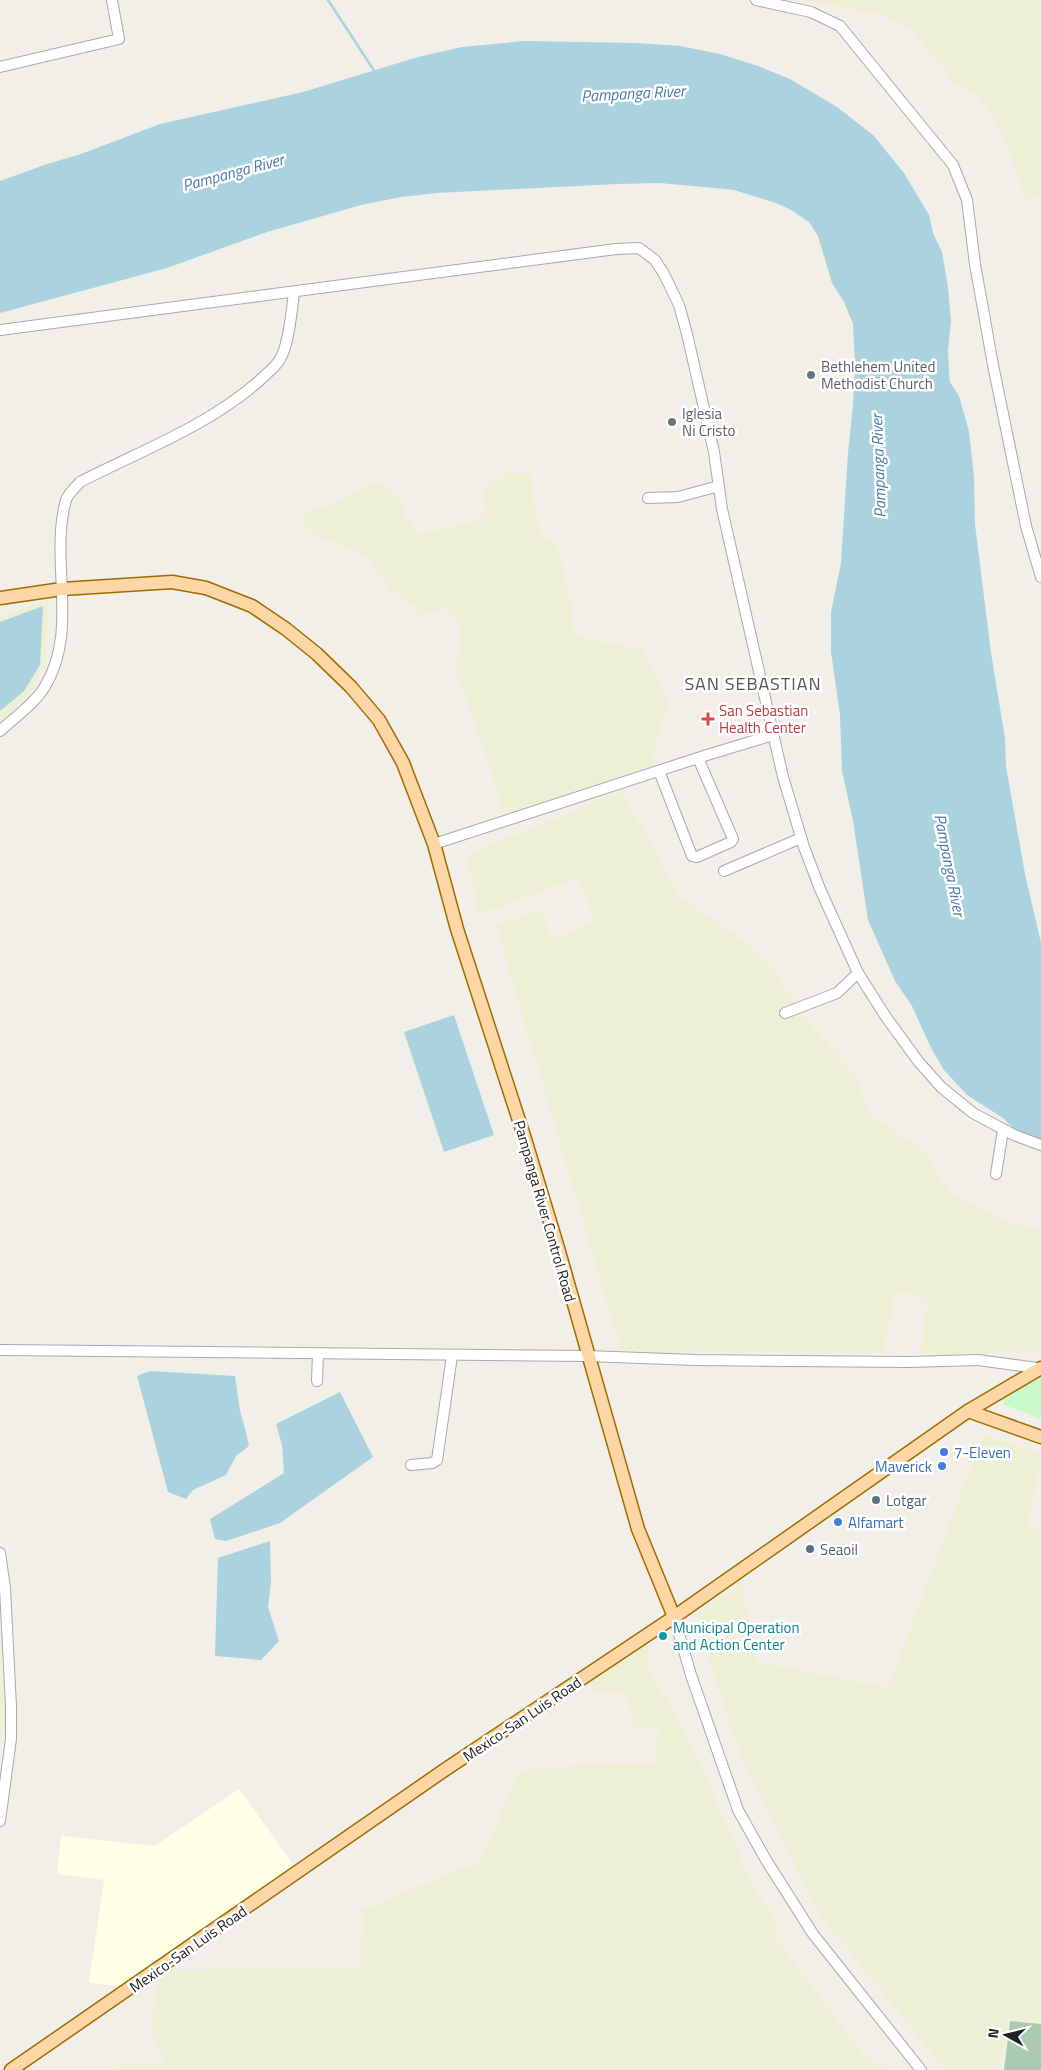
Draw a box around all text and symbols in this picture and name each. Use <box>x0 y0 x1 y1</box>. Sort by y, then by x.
water label: Pampanga River <box>580 78 687 108</box>
water label: Pampanga River <box>180 146 288 197</box>
place label: Bethlehem United Methodist Church <box>821 355 935 395</box>
marker: Bethlehem United Methodist Church <box>805 369 817 381</box>
place label: Iglesia Ni Cristo <box>682 402 736 442</box>
water label: Pampanga River <box>864 412 892 518</box>
marker: Iglesia Ni Cristo <box>666 416 678 428</box>
district label: SAN SEBASTIAN <box>684 670 822 697</box>
place label: San Sebastian Health Center <box>719 699 808 739</box>
marker: San Sebastian Health Center <box>701 712 715 726</box>
water label: Pampanga River <box>928 812 972 920</box>
street label: Pampanga River Control Road <box>508 1117 582 1305</box>
place label: 7-Eleven <box>954 1441 1011 1464</box>
marker: 7-Eleven <box>938 1446 950 1458</box>
place label: Maverick <box>875 1455 932 1478</box>
marker: Maverick <box>936 1460 948 1472</box>
place label: Lotgar <box>886 1489 927 1512</box>
marker: Lotgar <box>870 1494 882 1506</box>
place label: Alfamart <box>848 1511 904 1534</box>
marker: Alfamart <box>832 1516 844 1528</box>
place label: Seaoil <box>820 1538 858 1561</box>
marker: Seaoil <box>804 1543 816 1555</box>
place label: Municipal Operation and Action Center <box>673 1616 800 1656</box>
marker: Municipal Operation and Action Center <box>657 1630 669 1642</box>
street label: Mexico-San Luis Road <box>458 1671 586 1767</box>
street label: Mexico-San Luis Road <box>125 1900 251 1998</box>
north arrow <box>981 2010 1031 2060</box>
text: N <box>982 2027 1004 2039</box>

